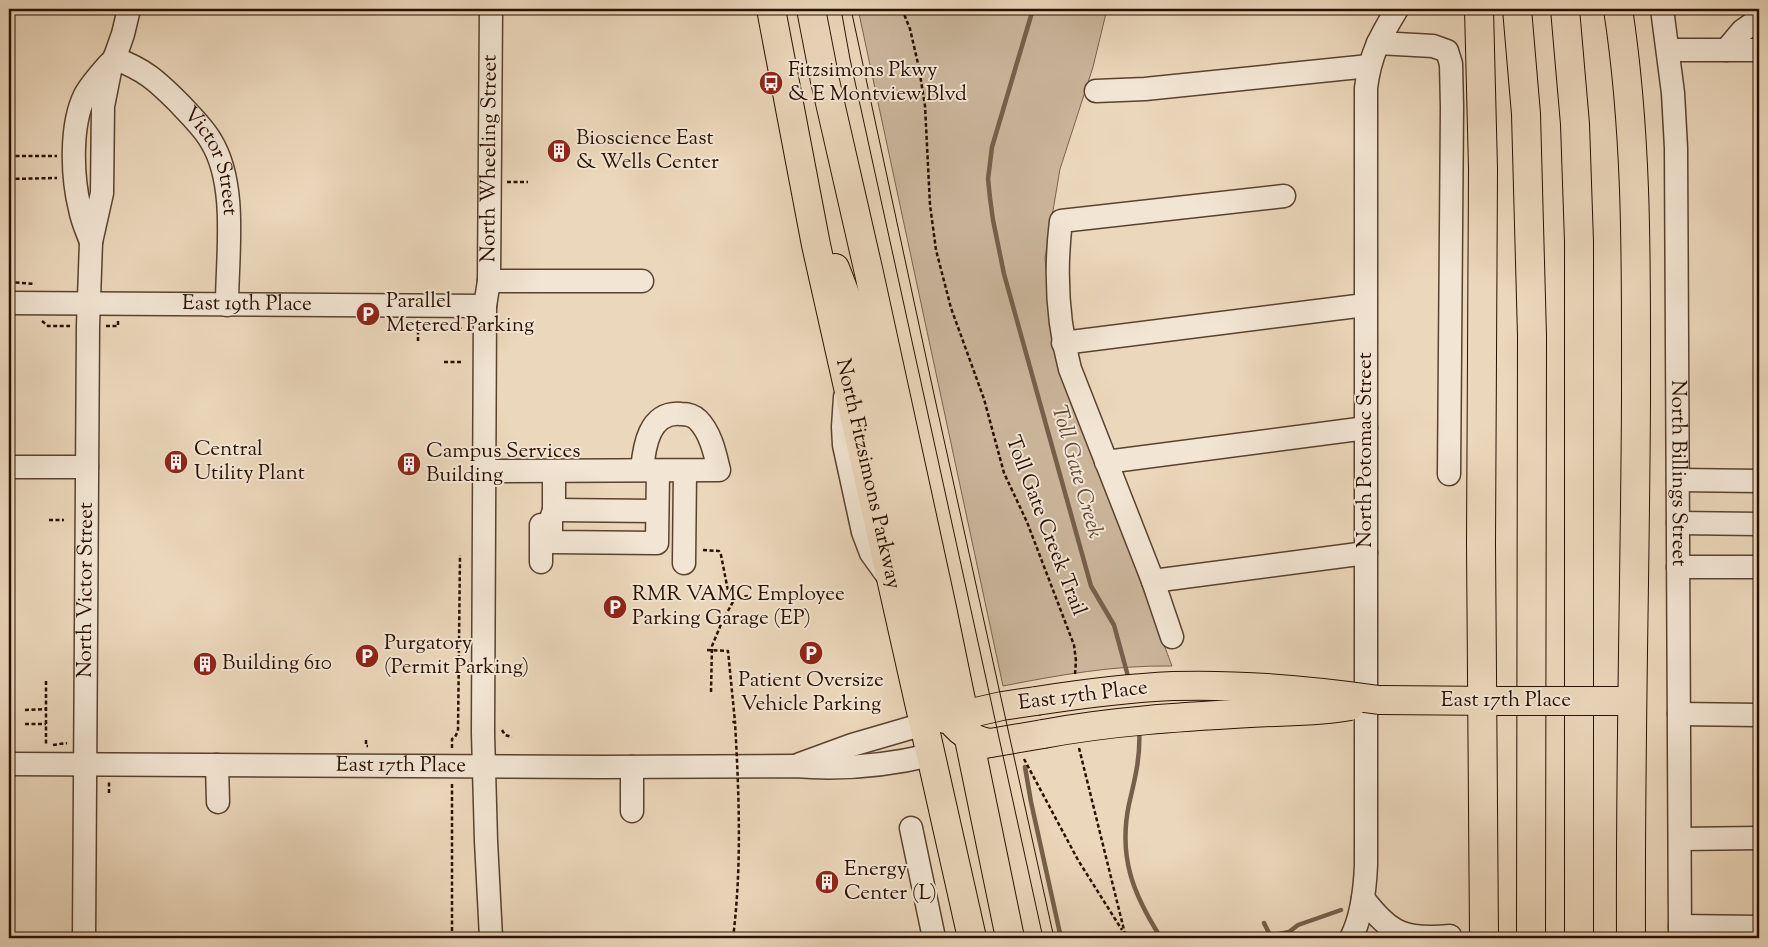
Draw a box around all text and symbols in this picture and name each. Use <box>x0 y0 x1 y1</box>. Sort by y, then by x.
street label: North Wheeling Street <box>474 54 506 263</box>
place label: Fitzsimons Pkwy & E Montview Blvd <box>788 56 967 110</box>
bus stop icon: Fitzsimons Pkwy & E Montview Blvd <box>758 70 784 96</box>
street label: Victor Street <box>176 101 244 216</box>
place label: Bioscience East & Wells Center <box>576 124 719 178</box>
building icon: Bioscience East & Wells Center <box>546 138 572 164</box>
place label: Parallel Metered Parking <box>386 287 534 341</box>
street label: East 19th Place <box>182 289 312 320</box>
parking icon: Parallel Metered Parking <box>355 301 381 327</box>
street label: North Potomac Street <box>1351 352 1381 548</box>
street label: North Fitzsimons Parkway <box>827 356 908 593</box>
street label: North Billings Street <box>1662 380 1693 566</box>
water label: Toll Gate Creek <box>1042 402 1110 542</box>
street label: Toll Gate Creek Trail <box>997 432 1093 621</box>
place label: Central Utility Plant <box>194 435 305 489</box>
place label: Campus Services Building <box>426 437 581 491</box>
building icon: Central Utility Plant <box>163 449 189 475</box>
building icon: Campus Services Building <box>396 451 422 477</box>
street label: North Victor Street <box>71 502 102 678</box>
place label: RMR VAMC Employee Parking Garage (EP) <box>632 580 845 634</box>
parking icon: RMR VAMC Employee Parking Garage (EP) <box>602 594 628 620</box>
place label: Purgatory (Permit Parking) <box>384 629 529 683</box>
parking icon: Patient Oversize Vehicle Parking <box>798 640 824 666</box>
parking icon: Purgatory (Permit Parking) <box>354 643 380 669</box>
place label: Building 610 <box>222 649 332 679</box>
building icon: Building 610 <box>192 651 218 677</box>
place label: Patient Oversize Vehicle Parking <box>738 666 884 720</box>
street label: East 17th Place <box>1017 673 1149 719</box>
street label: East 17th Place <box>1441 686 1571 716</box>
street label: East 17th Place <box>336 751 466 781</box>
place label: Energy Center (L) <box>844 855 937 909</box>
building icon: Energy Center (L) <box>814 869 840 895</box>

